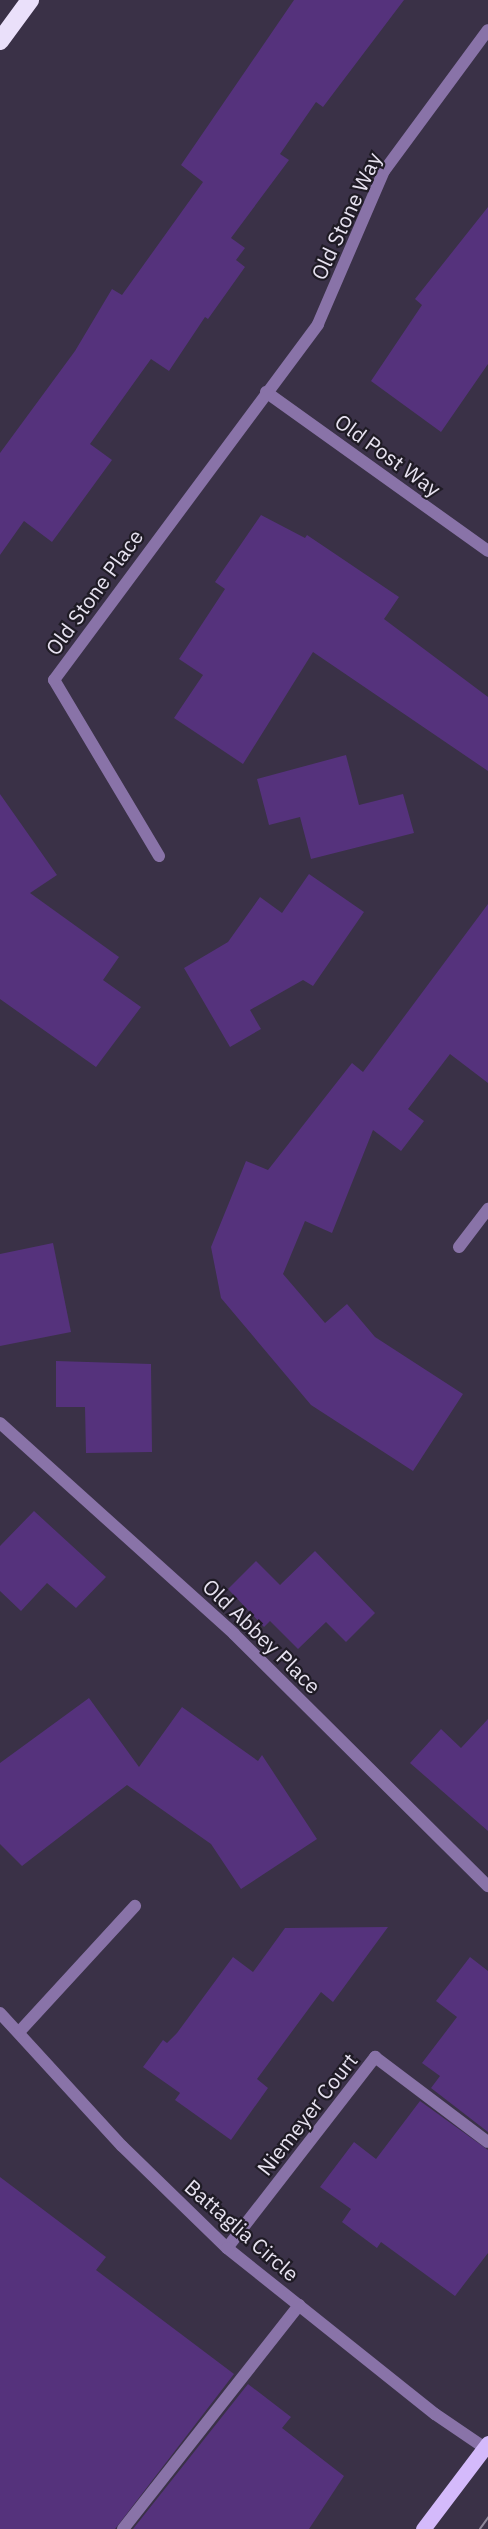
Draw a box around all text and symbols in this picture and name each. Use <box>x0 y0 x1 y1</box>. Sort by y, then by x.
street label: Old Stone Way <box>306 148 386 284</box>
street label: Old Post Way <box>330 408 446 502</box>
street label: Old Stone Place <box>40 524 148 660</box>
street label: Old Abbey Place <box>198 1573 326 1699</box>
street label: Niemeyer Court <box>252 2048 362 2180</box>
street label: Battaglia Circle <box>180 2174 304 2286</box>

